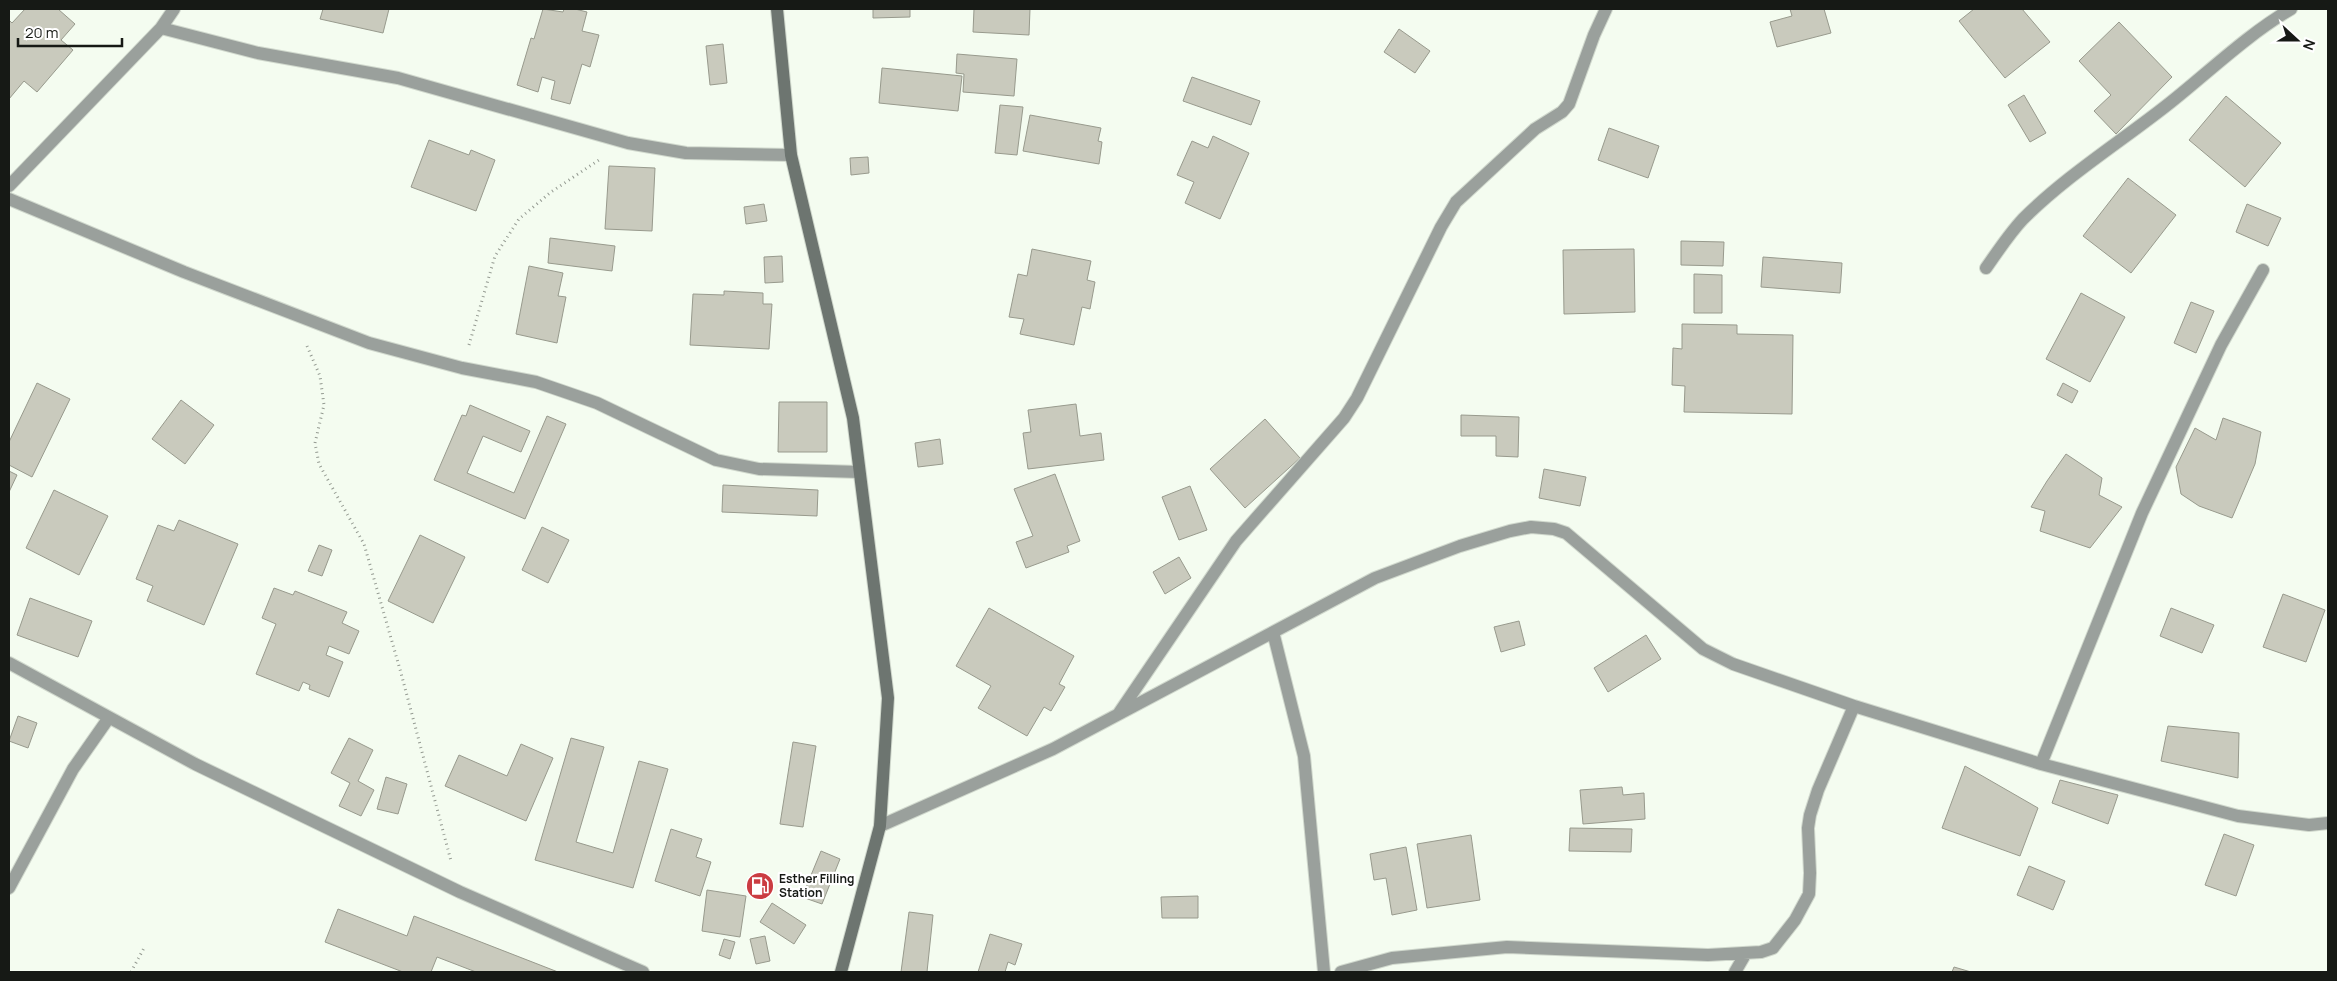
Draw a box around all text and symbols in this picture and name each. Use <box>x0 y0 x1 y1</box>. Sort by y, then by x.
scale bar <box>18 15 121 47</box>
north arrow <box>2272 15 2322 65</box>
text: 20 m <box>25 22 58 43</box>
text: N <box>2299 37 2320 53</box>
place label: Esther Filling Station <box>779 870 854 901</box>
fuel station icon: Esther Filling Station <box>745 871 775 901</box>

